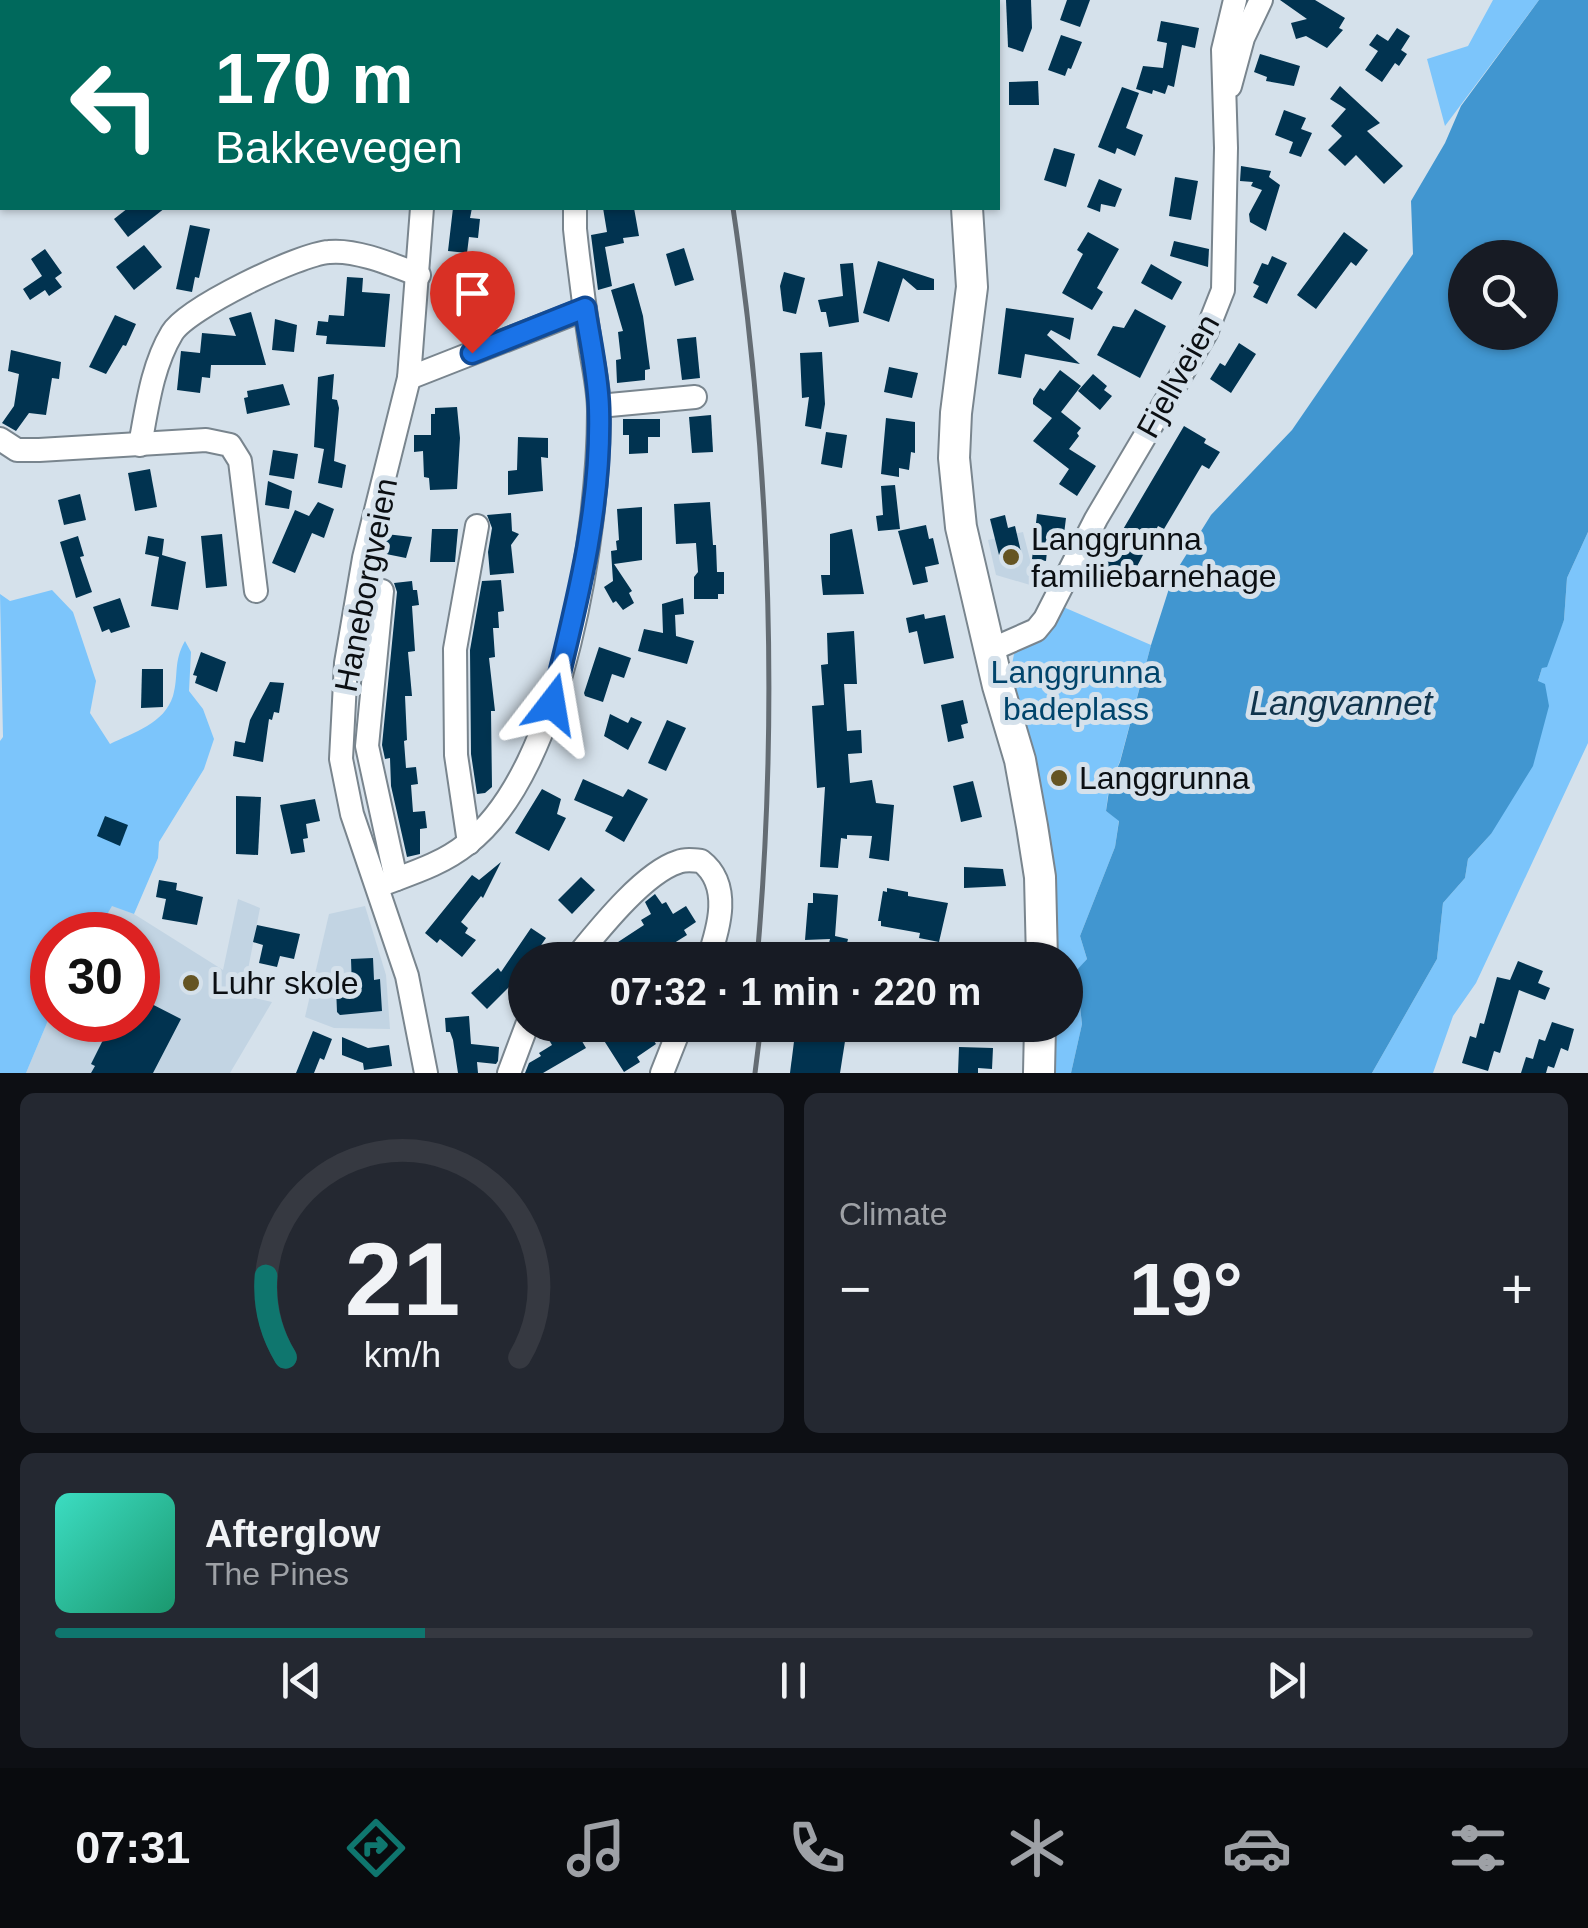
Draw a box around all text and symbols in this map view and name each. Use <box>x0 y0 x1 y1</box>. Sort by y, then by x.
icon: left <box>50 40 180 170</box>
text: 170 m <box>215 40 413 118</box>
text: Bakkevegen <box>215 122 463 173</box>
map controls <box>1448 240 1558 350</box>
button: search <box>1448 240 1558 350</box>
pin <box>430 251 515 354</box>
icon: arrive <box>445 266 500 321</box>
street label: Fjellveien <box>1129 308 1227 444</box>
street label: Haneborgveien <box>328 475 404 695</box>
place label: Langgrunna familiebarnehage <box>1031 521 1277 594</box>
marker: Langgrunna familiebarnehage <box>1000 546 1022 568</box>
position arrow <box>500 652 604 756</box>
park label: Langgrunna badeplass <box>991 654 1162 727</box>
water label: Langvannet <box>1250 683 1434 722</box>
place label: Langgrunna <box>1079 760 1250 796</box>
marker: Langgrunna <box>1048 767 1070 789</box>
speed limit sign: 30 <box>30 912 160 1042</box>
place label: Luhr skole <box>211 965 359 1001</box>
text: 07:32 · 1 min · 220 m <box>610 971 981 1013</box>
marker: Luhr skole <box>180 972 202 994</box>
text: Climate <box>839 1196 947 1232</box>
text: 21 <box>344 1221 460 1337</box>
text: 19° <box>1129 1247 1243 1331</box>
text: − <box>839 1258 871 1320</box>
text: + <box>1501 1258 1533 1320</box>
text: km/h <box>363 1335 441 1375</box>
text: Afterglow <box>205 1513 380 1555</box>
text: The Pines <box>205 1556 349 1592</box>
icon: previous <box>274 1653 329 1708</box>
icon: pause <box>766 1653 821 1708</box>
icon: next <box>1259 1653 1314 1708</box>
icon: directions <box>341 1813 411 1883</box>
icon: music <box>561 1813 631 1883</box>
icon: phone <box>782 1813 852 1883</box>
icon: climate <box>1002 1813 1072 1883</box>
icon: car <box>1222 1813 1292 1883</box>
icon: filters <box>1443 1813 1513 1883</box>
text: 07:31 <box>75 1822 190 1873</box>

